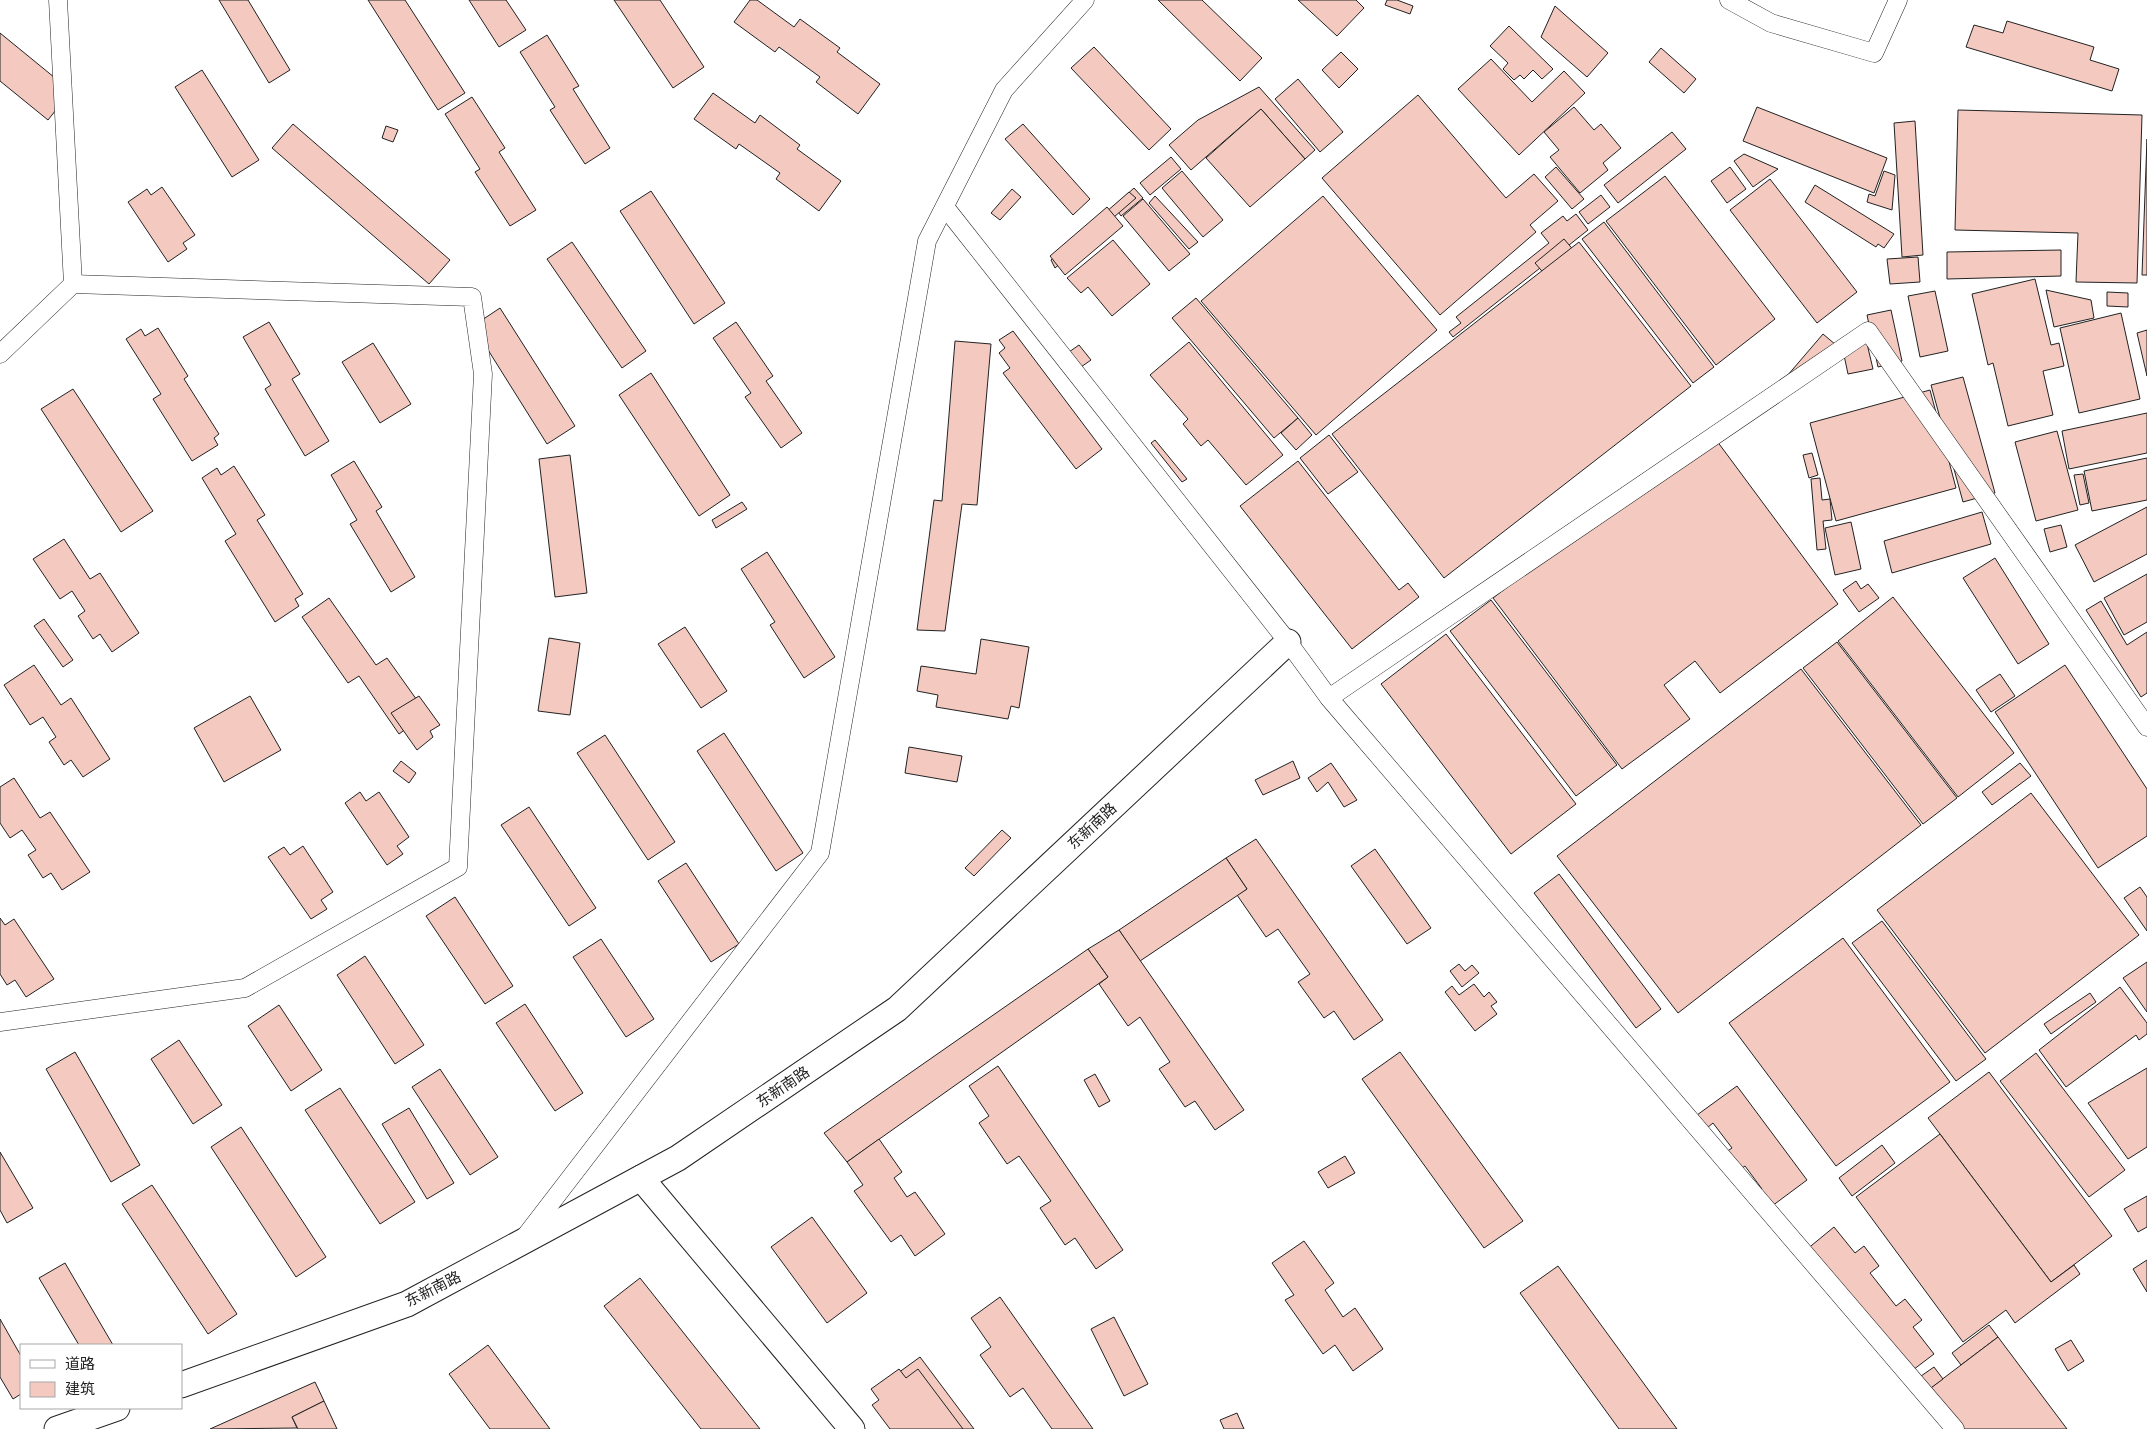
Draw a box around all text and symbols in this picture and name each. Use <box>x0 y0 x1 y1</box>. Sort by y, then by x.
street label: 东新南路 <box>1064 799 1120 853</box>
street label: 东新南路 <box>753 1063 813 1111</box>
street label: 东新南路 <box>402 1267 464 1311</box>
legend <box>20 1344 182 1409</box>
text: 道路 <box>65 1355 95 1373</box>
text: 建筑 <box>65 1380 95 1398</box>

